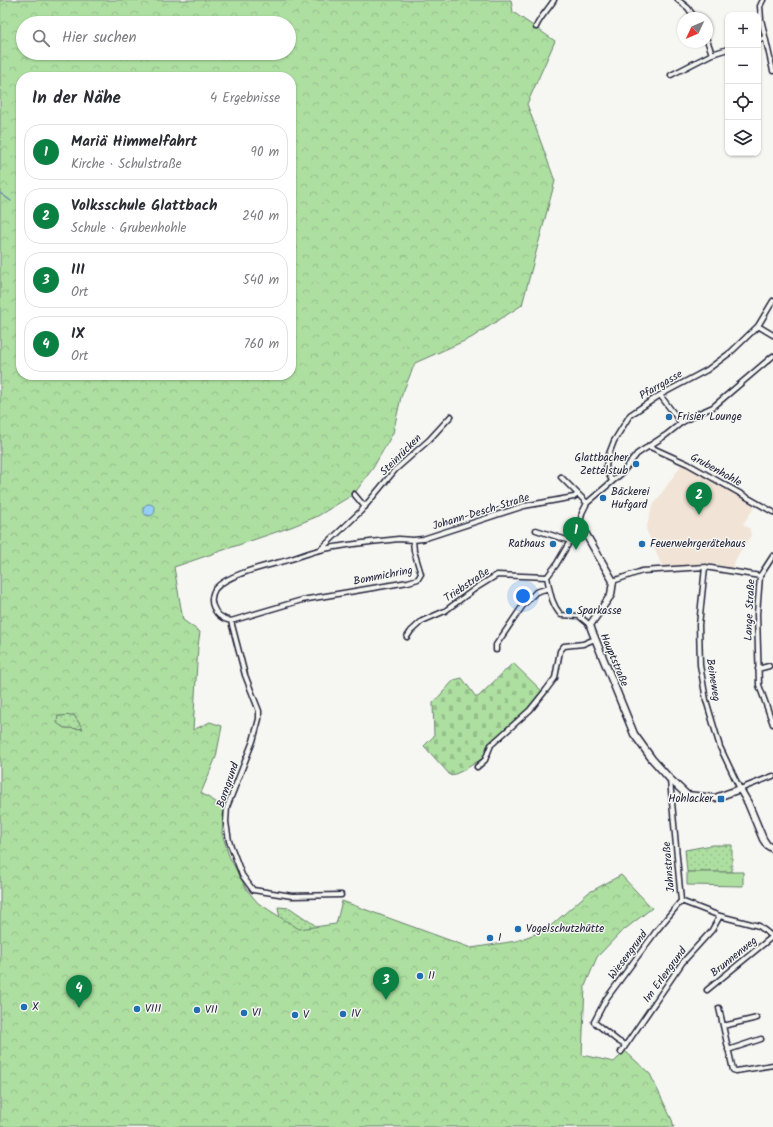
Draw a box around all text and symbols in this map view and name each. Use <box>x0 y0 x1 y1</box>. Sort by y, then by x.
north arrow <box>677 12 713 48</box>
map controls <box>725 12 761 156</box>
button: + <box>725 12 761 48</box>
search box <box>16 16 296 60</box>
text: Hier suchen <box>62 26 136 50</box>
icon: search <box>30 27 52 49</box>
button: − <box>725 48 761 84</box>
button: locate <box>725 84 761 120</box>
text: In der Nähe <box>32 85 121 112</box>
text: 4 Ergebnisse <box>210 88 280 109</box>
button: layers <box>725 120 761 156</box>
text: Mariä Himmelfahrt <box>71 130 197 154</box>
text: 1 <box>44 142 48 163</box>
text: 90 m <box>251 142 279 163</box>
text: Kirche · Schulstraße <box>71 154 182 175</box>
text: Volksschule Glattbach <box>71 194 217 218</box>
text: 2 <box>42 206 50 227</box>
text: 240 m <box>242 206 279 227</box>
text: Schule · Grubenhohle <box>71 218 186 239</box>
text: III <box>71 258 85 282</box>
text: 3 <box>42 270 50 291</box>
text: 540 m <box>243 270 279 291</box>
text: Ort <box>71 282 88 303</box>
text: IX <box>71 322 84 346</box>
text: 4 <box>42 334 50 355</box>
text: 760 m <box>244 334 279 355</box>
text: Ort <box>71 346 88 367</box>
street label: Pfarrgasse <box>636 365 686 405</box>
place label: Frisier Lounge <box>677 408 742 426</box>
marker: Frisier Lounge <box>664 412 674 422</box>
street label: Steinrücken <box>376 430 426 480</box>
street label: Grubenhohle <box>687 448 745 492</box>
place label: Glattbacher Zettelstub <box>575 449 629 480</box>
marker: Glattbacher Zettelstub <box>631 459 641 469</box>
pin: 2 <box>686 482 712 515</box>
place label: Bäckerei Hufgard <box>611 483 650 514</box>
street label: Johann-Desch-Straße <box>430 489 532 535</box>
marker: Bäckerei Hufgard <box>598 493 608 503</box>
pin: 1 <box>563 517 589 550</box>
place label: Rathaus <box>508 535 545 553</box>
place label: Feuerwehrgerätehaus <box>650 535 746 553</box>
marker: Rathaus <box>548 539 558 549</box>
marker: Feuerwehrgerätehaus <box>637 539 647 549</box>
street label: Bommichring <box>352 561 414 591</box>
street label: Triebstraße <box>440 563 494 607</box>
street label: Lange Straße <box>739 579 761 641</box>
your location <box>513 586 533 606</box>
place label: Sparkasse <box>577 602 622 620</box>
marker: Sparkasse <box>564 606 574 616</box>
street label: Hauptstraße <box>595 630 633 690</box>
street label: Beineweg <box>701 657 725 703</box>
street label: Borngrund <box>212 759 244 810</box>
place label: Hohlacker <box>668 790 714 808</box>
marker: Hohlacker <box>716 794 726 804</box>
street label: Jahnstraße <box>658 841 680 893</box>
place label: Vogelschutzhütte <box>526 920 604 938</box>
marker: Vogelschutzhütte <box>513 924 523 934</box>
street label: Wiesengrund <box>604 926 653 983</box>
place label: I <box>498 929 501 947</box>
street label: Brunnenweg <box>707 932 761 982</box>
marker: I <box>485 933 495 943</box>
street label: Im Erlengrund <box>638 943 692 1007</box>
pin: 3 <box>373 967 399 1000</box>
place label: II <box>428 967 435 985</box>
marker: II <box>415 971 425 981</box>
pin: 4 <box>66 975 92 1008</box>
place label: X <box>32 998 39 1016</box>
place label: VIII <box>145 1000 161 1018</box>
place label: VII <box>205 1001 218 1019</box>
marker: X <box>19 1002 29 1012</box>
marker: VIII <box>132 1004 142 1014</box>
place label: VI <box>252 1004 261 1022</box>
marker: VII <box>192 1005 202 1015</box>
place label: IV <box>351 1005 361 1023</box>
place label: V <box>303 1006 310 1024</box>
marker: VI <box>239 1008 249 1018</box>
marker: IV <box>338 1009 348 1019</box>
marker: V <box>290 1010 300 1020</box>

